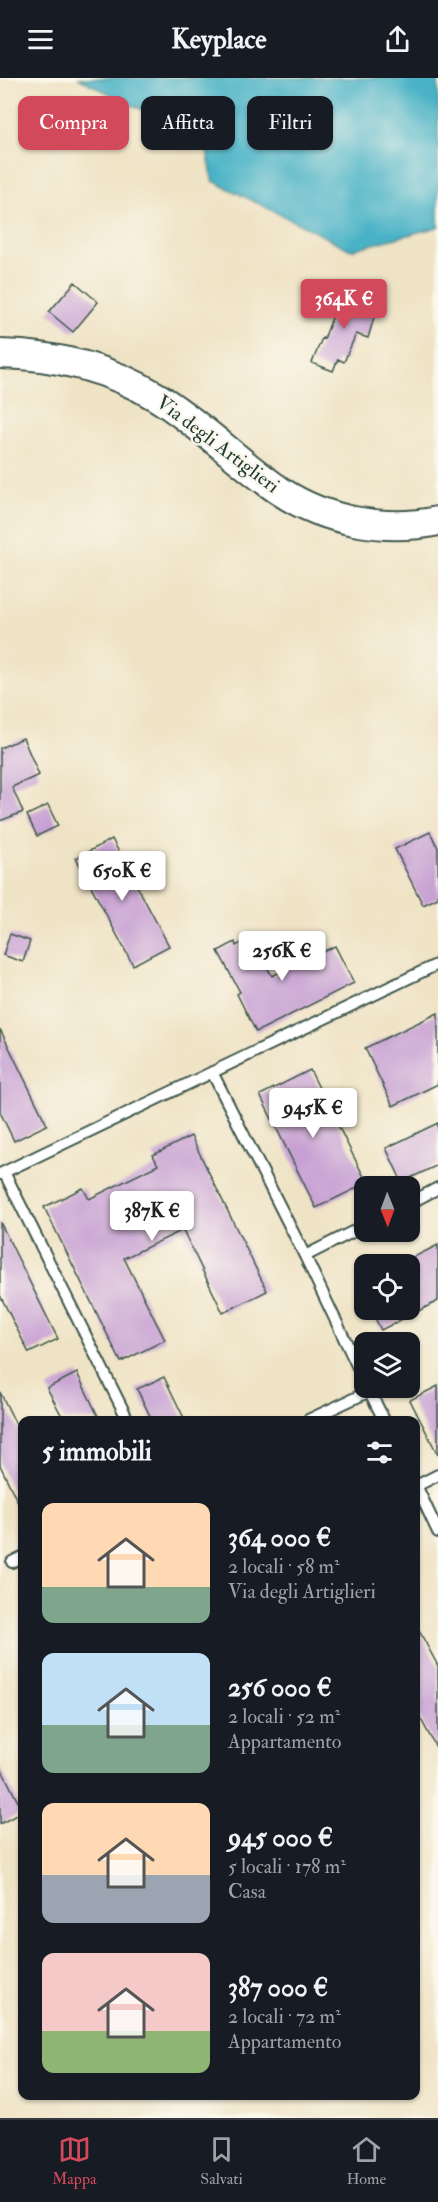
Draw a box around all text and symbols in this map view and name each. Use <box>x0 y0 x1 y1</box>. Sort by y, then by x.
icon: menu <box>24 23 57 56</box>
text: Keyplace <box>171 23 267 56</box>
icon: share <box>381 23 414 56</box>
chip: Compra <box>18 96 129 150</box>
chip: Affitta <box>141 96 235 150</box>
chip: Filtri <box>247 96 333 150</box>
pin: 364K € <box>295 279 393 330</box>
text: 364K € <box>315 286 373 311</box>
street label: Via degli Artiglieri <box>151 390 285 498</box>
pin: 650K € <box>73 851 171 902</box>
text: 650K € <box>93 858 151 883</box>
pin: 256K € <box>233 931 331 982</box>
text: 256K € <box>253 938 311 963</box>
pin: 945K € <box>264 1088 362 1139</box>
text: 945K € <box>283 1095 343 1120</box>
north arrow <box>354 1176 420 1242</box>
map controls <box>354 1176 420 1398</box>
pin: 387K € <box>103 1191 201 1242</box>
text: 387K € <box>124 1198 180 1223</box>
button: locate <box>354 1254 420 1320</box>
button: layers <box>354 1332 420 1398</box>
text: 5 immobili <box>42 1436 152 1468</box>
icon: filters <box>363 1436 396 1469</box>
text: 364 000 € <box>228 1522 331 1554</box>
icon: home <box>90 1527 162 1599</box>
text: 2 locali · 58 m² <box>228 1554 340 1579</box>
text: Via degli Artiglieri <box>228 1579 376 1604</box>
text: 256 000 € <box>228 1672 332 1704</box>
icon: home <box>90 1677 162 1749</box>
text: 2 locali · 52 m² <box>228 1704 340 1729</box>
text: Appartamento <box>228 1729 341 1754</box>
text: 945 000 € <box>228 1822 333 1854</box>
icon: home <box>90 1827 162 1899</box>
text: 5 locali · 178 m² <box>228 1854 346 1879</box>
text: Casa <box>228 1879 266 1904</box>
text: 387 000 € <box>228 1972 328 2004</box>
icon: home <box>90 1977 162 2049</box>
text: 2 locali · 72 m² <box>228 2004 341 2029</box>
text: Appartamento <box>228 2029 341 2054</box>
tab: Mappa <box>52 2133 97 2189</box>
tab: Salvati <box>200 2133 243 2189</box>
tab: Home <box>346 2133 386 2189</box>

